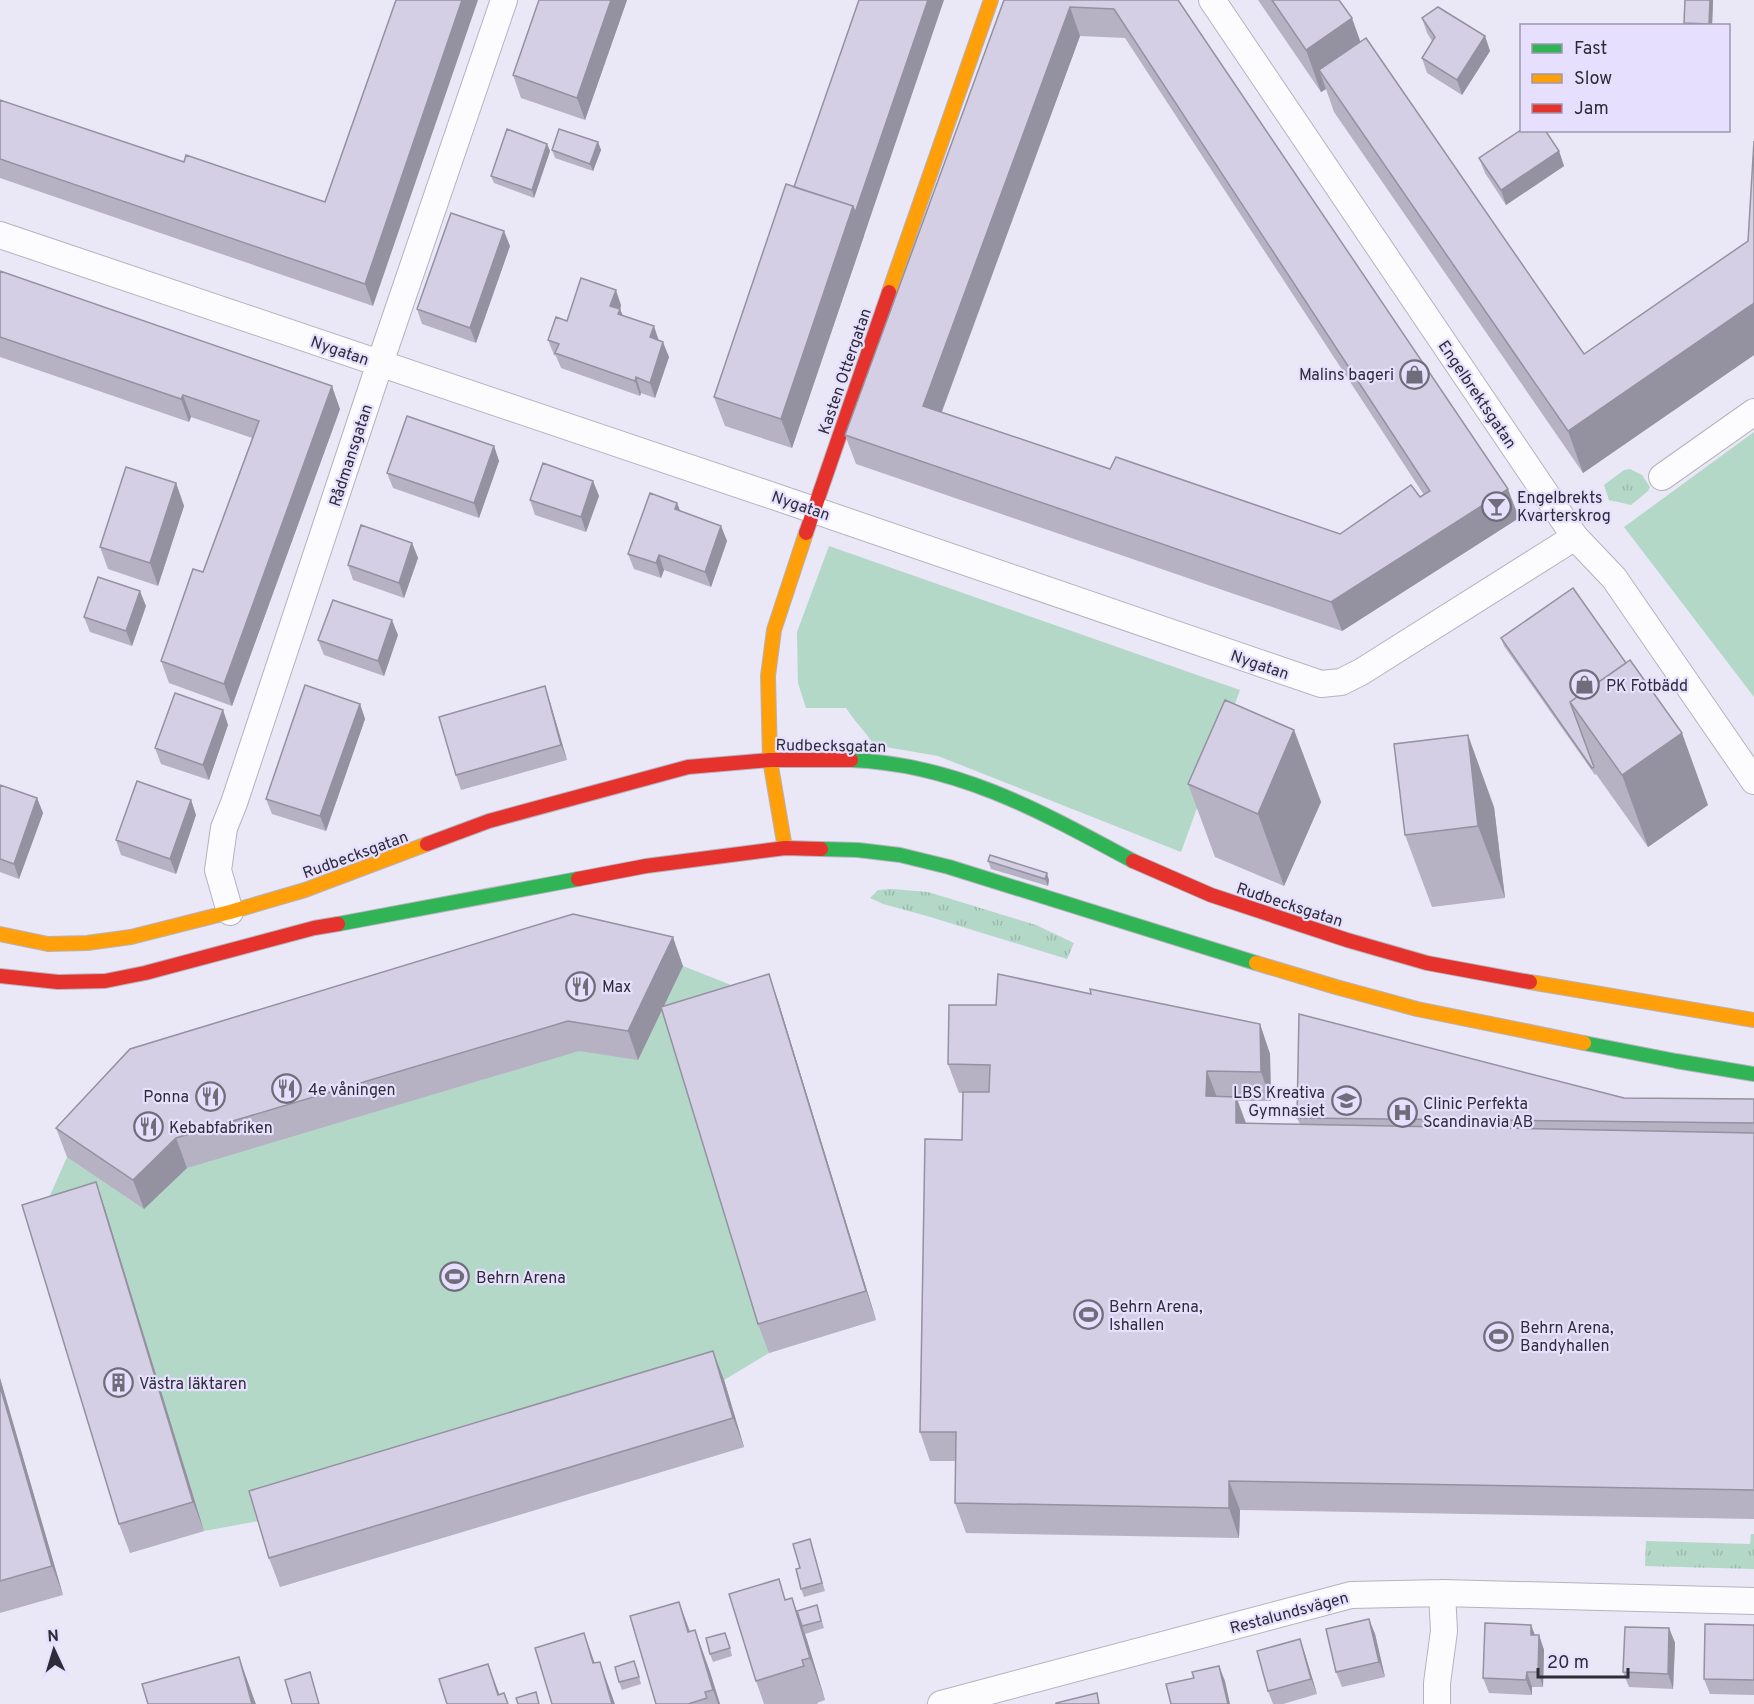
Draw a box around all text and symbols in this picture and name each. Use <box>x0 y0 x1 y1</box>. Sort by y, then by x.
legend <box>1520 24 1730 132</box>
text: Fast <box>1574 38 1607 61</box>
text: Slow <box>1574 68 1612 91</box>
text: Jam <box>1574 98 1609 121</box>
street label: Kasten Ottergatan <box>815 306 877 437</box>
street label: Nygatan <box>307 333 371 371</box>
street label: Engelbrektsgatan <box>1433 337 1520 453</box>
shop icon: Malins bageri <box>1399 358 1431 390</box>
place label: Malins bageri <box>1299 366 1394 386</box>
street label: Rådmansgatan <box>326 402 378 509</box>
street label: Nygatan <box>768 488 832 526</box>
place label: Engelbrekts Kvarterskrog <box>1517 489 1611 527</box>
bar icon: Engelbrekts Kvarterskrog <box>1480 490 1512 522</box>
street label: Nygatan <box>1227 647 1291 685</box>
shop icon: PK Fotbädd <box>1569 669 1601 701</box>
place label: PK Fotbädd <box>1606 677 1688 697</box>
street label: Rudbecksgatan <box>775 736 887 758</box>
street label: Rudbecksgatan <box>300 828 411 884</box>
street label: Rudbecksgatan <box>1234 879 1345 933</box>
restaurant icon: Max <box>565 970 597 1002</box>
place label: Max <box>602 978 631 998</box>
restaurant icon: 4e våningen <box>271 1073 303 1105</box>
restaurant icon: Ponna <box>194 1080 226 1112</box>
place label: 4e våningen <box>308 1081 396 1101</box>
place label: LBS Kreativa Gymnasiet <box>1233 1084 1325 1122</box>
school or university icon: LBS Kreativa Gymnasiet <box>1330 1085 1362 1117</box>
place label: Ponna <box>143 1088 189 1108</box>
place label: Clinic Perfekta Scandinavia AB <box>1423 1095 1533 1133</box>
hospital icon: Clinic Perfekta Scandinavia AB <box>1386 1096 1418 1128</box>
restaurant icon: Kebabfabriken <box>132 1111 164 1143</box>
place label: Kebabfabriken <box>169 1119 273 1139</box>
sports icon: Behrn Arena <box>439 1261 471 1293</box>
place label: Behrn Arena <box>476 1269 566 1289</box>
place label: Behrn Arena, Ishallen <box>1109 1298 1203 1336</box>
sports icon: Behrn Arena, Ishallen <box>1072 1299 1104 1331</box>
place label: Behrn Arena, Bandyhallen <box>1520 1319 1614 1357</box>
sports icon: Behrn Arena, Bandyhallen <box>1483 1320 1515 1352</box>
building icon: Västra läktaren <box>102 1367 134 1399</box>
place label: Västra läktaren <box>139 1375 247 1395</box>
street label: Restalundsvägen <box>1228 1588 1351 1639</box>
north arrow <box>24 1620 84 1680</box>
text: N <box>47 1627 60 1647</box>
scale bar <box>1538 1641 1628 1679</box>
text: 20 m <box>1547 1652 1589 1675</box>

